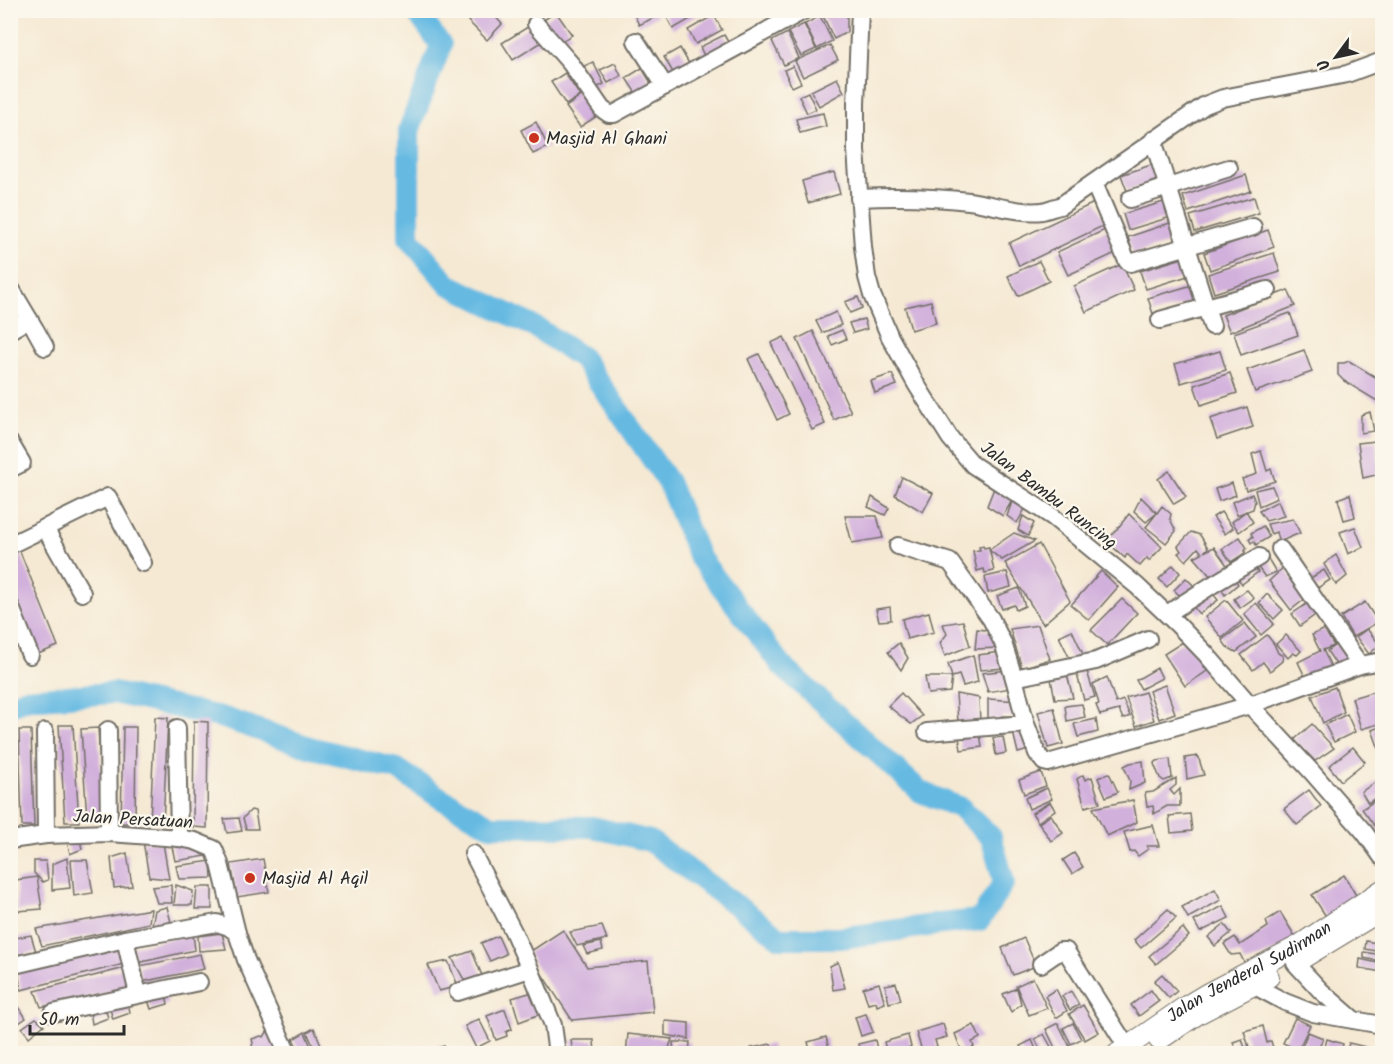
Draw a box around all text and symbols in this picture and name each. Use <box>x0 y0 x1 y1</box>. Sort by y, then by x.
north arrow <box>1306 27 1366 87</box>
text: U <box>1311 53 1338 75</box>
place label: Masjid Al Ghani <box>546 125 668 154</box>
marker: Masjid Al Ghani <box>527 131 541 145</box>
street label: Jalan Bambu Runcing <box>973 435 1123 558</box>
street label: Jalan Persatuan <box>72 803 194 838</box>
place label: Masjid Al Aqil <box>262 865 369 894</box>
marker: Masjid Al Aqil <box>243 871 257 885</box>
street label: Jalan Jenderal Sudirman <box>1161 914 1338 1031</box>
scale bar <box>30 998 124 1036</box>
text: 50 m <box>39 1006 79 1035</box>

